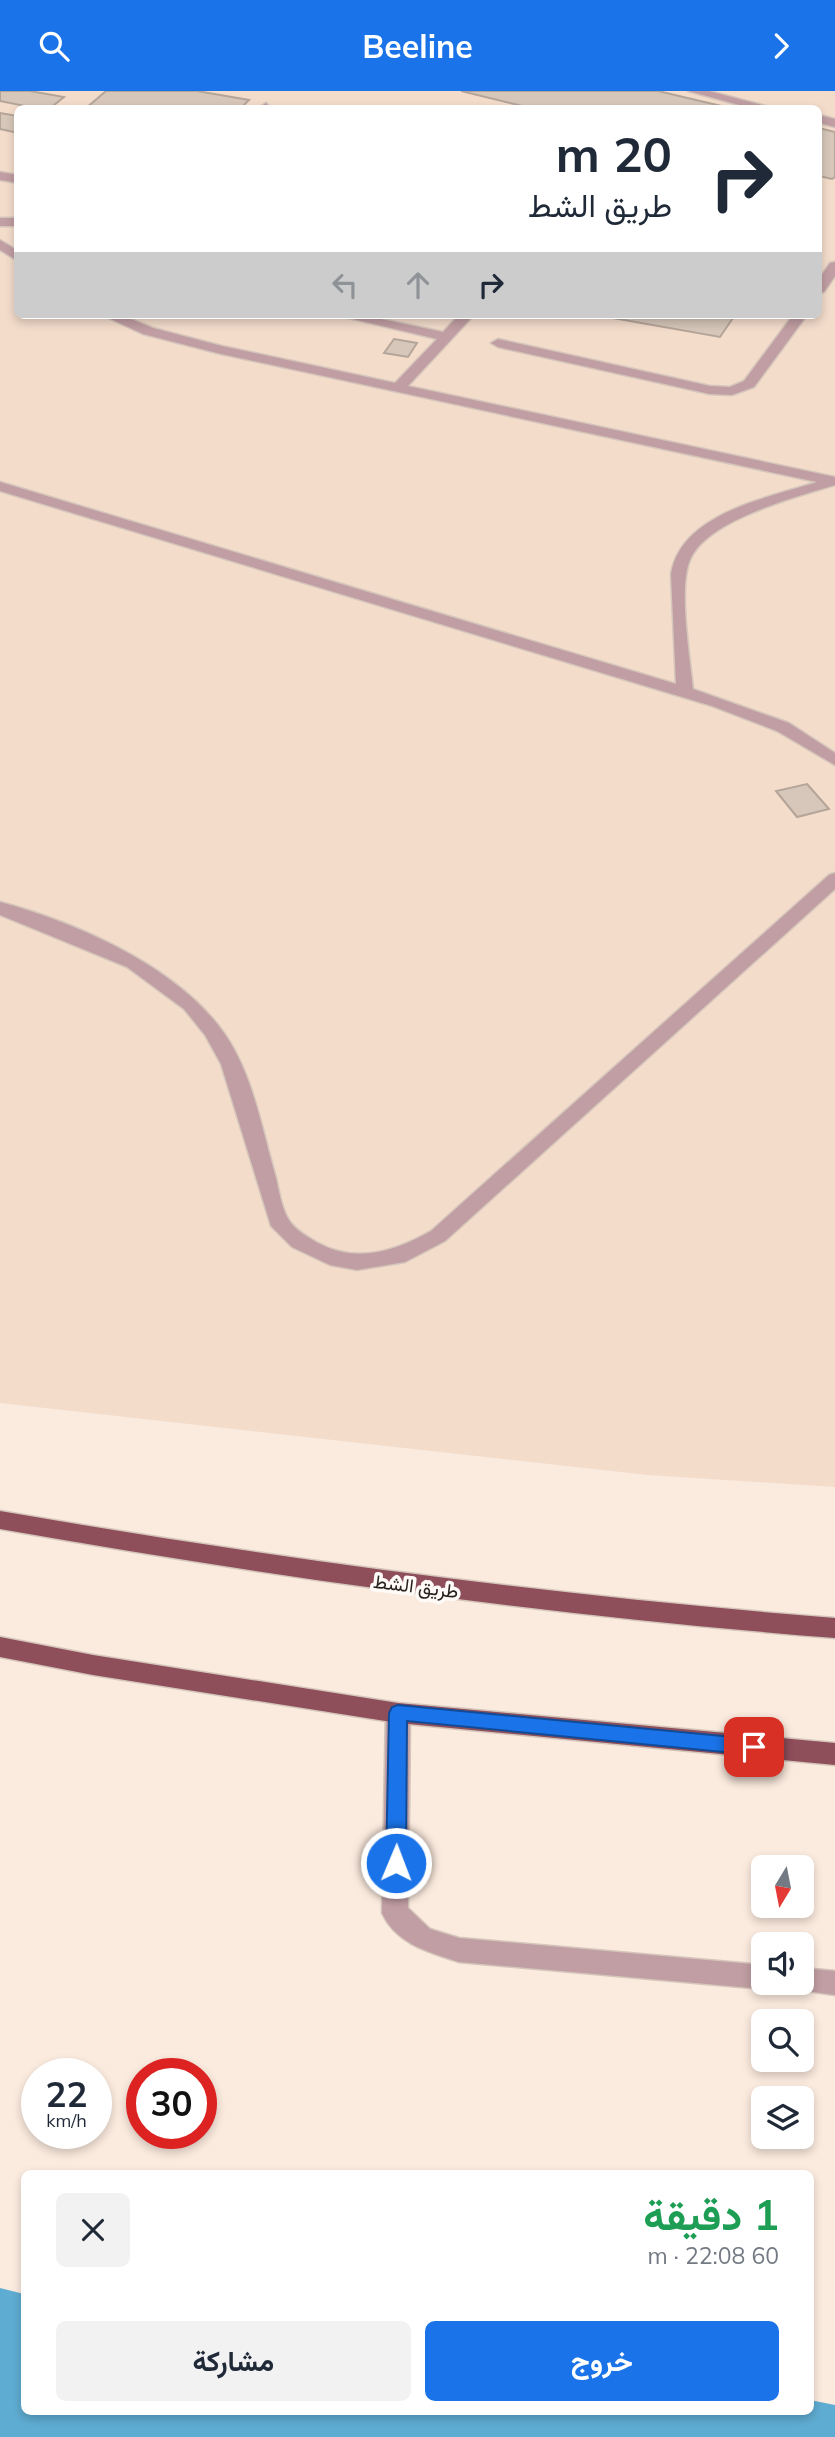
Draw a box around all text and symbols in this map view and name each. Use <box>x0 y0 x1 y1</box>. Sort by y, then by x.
text: Beeline <box>362 26 473 66</box>
icon: search <box>35 27 73 65</box>
icon: forward <box>762 27 800 65</box>
text: 20 m <box>556 123 672 184</box>
icon: right <box>696 133 787 224</box>
text: طريق الشط <box>528 185 672 225</box>
icon: left <box>326 266 364 304</box>
icon: ahead <box>399 266 437 304</box>
icon: right <box>472 266 510 304</box>
street label: طريق الشط <box>372 1569 460 1603</box>
pin <box>724 1717 784 1777</box>
icon: arrive <box>735 1728 773 1766</box>
position arrow <box>359 1826 433 1900</box>
north arrow <box>751 1855 814 1918</box>
map controls <box>751 1855 814 2149</box>
button: sound <box>751 1932 814 1995</box>
button: search <box>751 2009 814 2072</box>
speed limit sign: 30 <box>126 2058 217 2149</box>
text: 22 <box>45 2072 88 2116</box>
button: layers <box>751 2086 814 2149</box>
text: km/h <box>46 2109 87 2132</box>
text: 1 دقيقة <box>643 2188 779 2241</box>
button: close <box>56 2193 130 2267</box>
text: 60 m · 22:08 <box>647 2241 779 2270</box>
button: مشاركة <box>56 2321 411 2401</box>
button: خروج <box>425 2321 779 2401</box>

